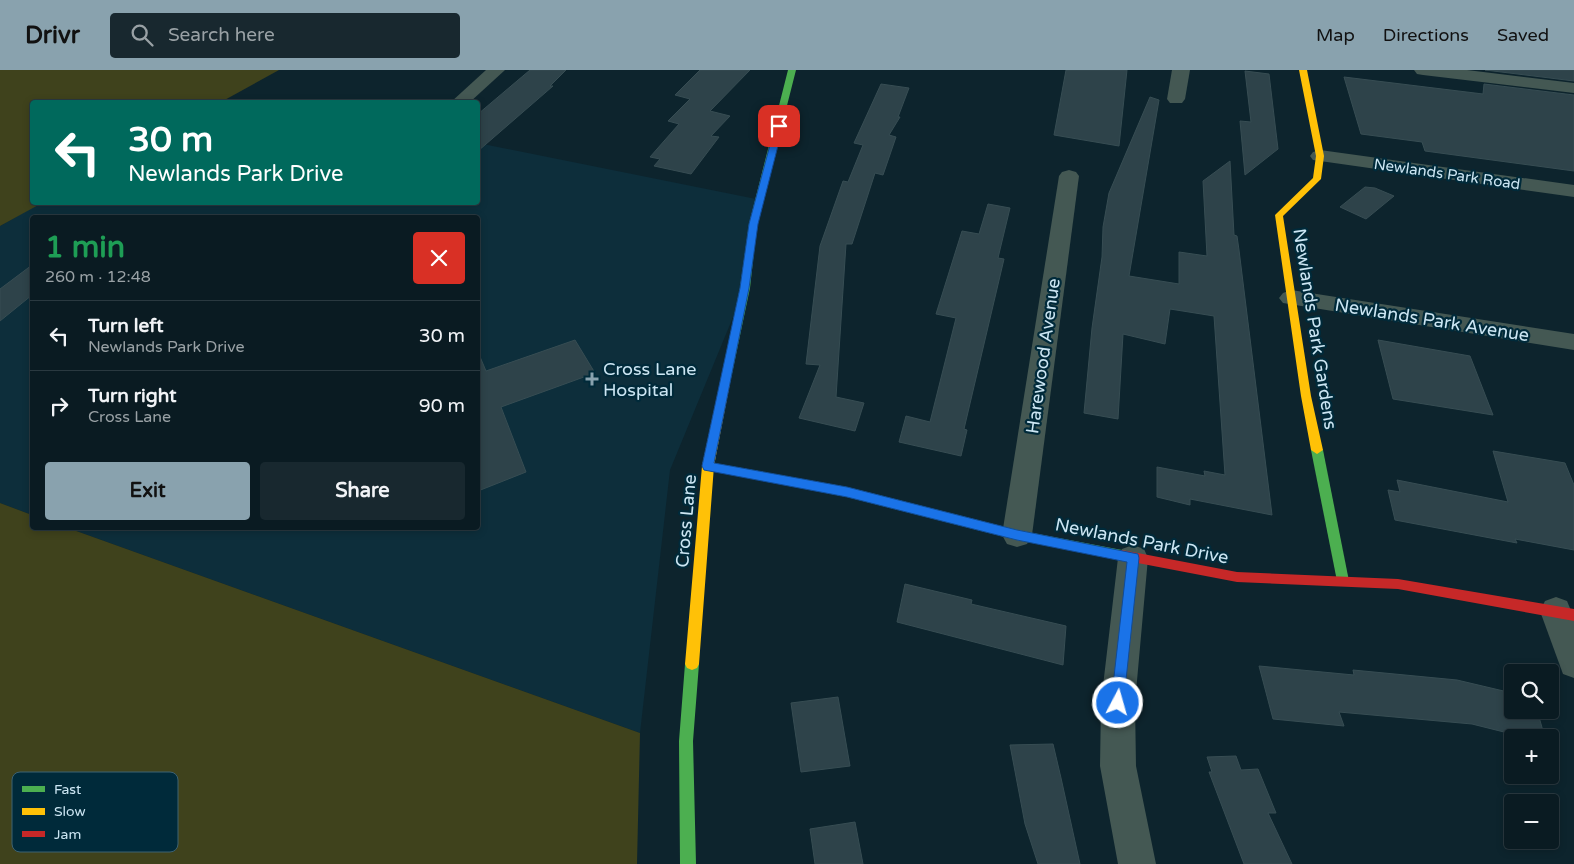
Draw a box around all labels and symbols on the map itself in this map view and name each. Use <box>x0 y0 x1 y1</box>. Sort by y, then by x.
pin <box>758 105 800 147</box>
street label: Newlands Park Road <box>1373 155 1521 193</box>
street label: Newlands Park Gardens <box>1288 227 1342 431</box>
street label: Harewood Avenue <box>1021 277 1065 435</box>
street label: Newlands Park Avenue <box>1333 294 1531 346</box>
place label: Cross Lane Hospital <box>603 358 697 401</box>
marker: Cross Lane Hospital <box>585 372 599 386</box>
street label: Cross Lane <box>671 473 701 569</box>
street label: Newlands Park Drive <box>1053 513 1231 569</box>
position arrow <box>1091 676 1143 728</box>
legend <box>12 772 178 852</box>
text: Fast <box>54 781 82 798</box>
text: Slow <box>54 803 86 820</box>
text: Jam <box>54 826 81 843</box>

